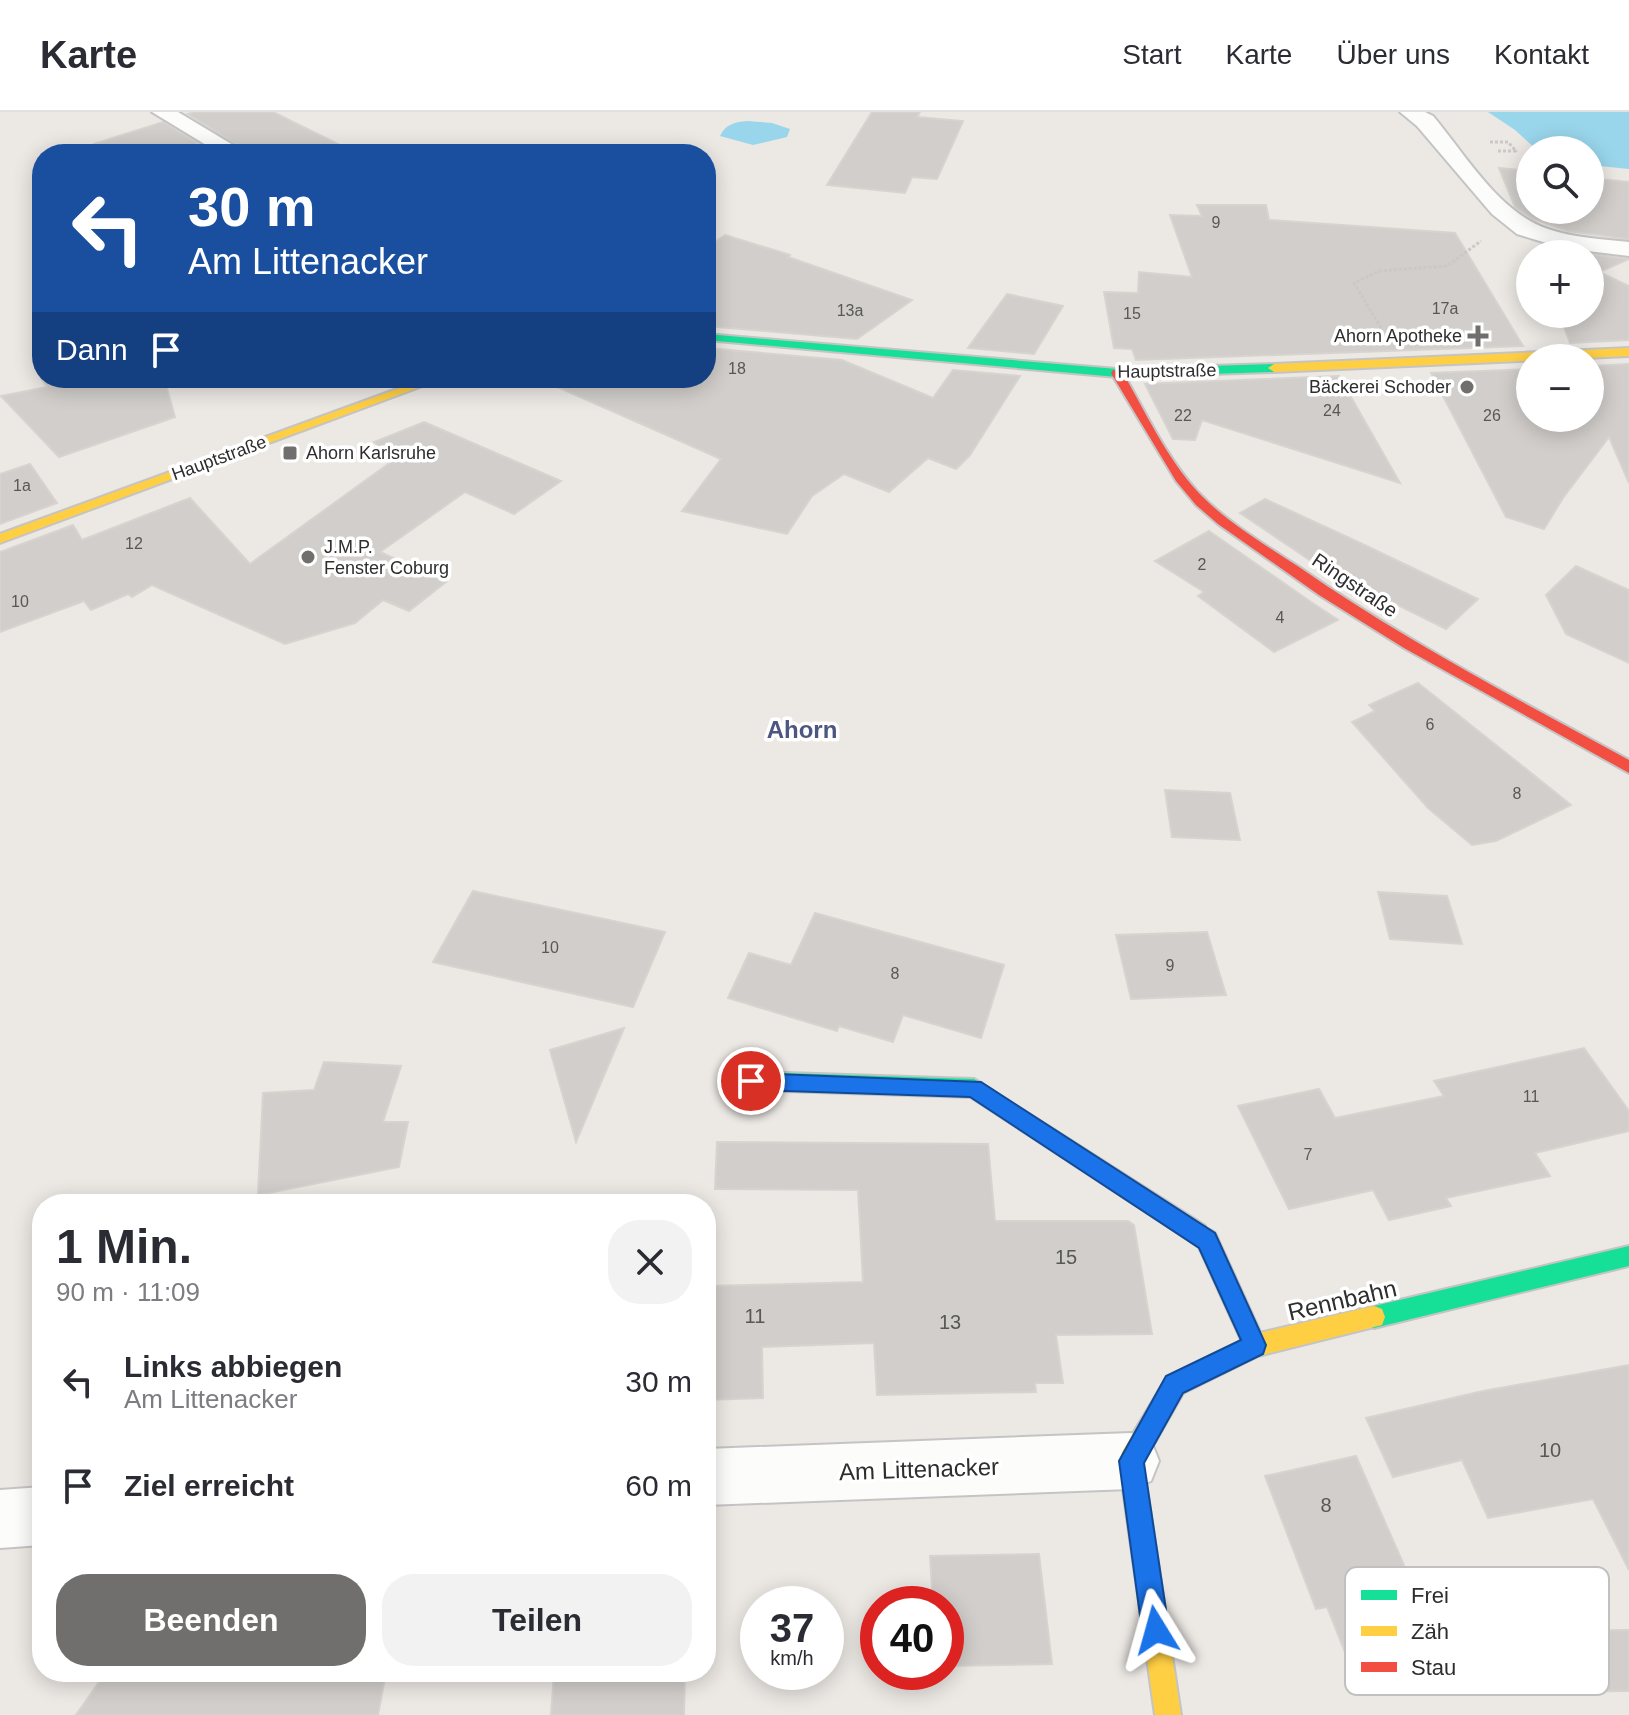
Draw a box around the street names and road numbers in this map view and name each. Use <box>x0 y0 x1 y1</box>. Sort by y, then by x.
street label: Hauptstraße <box>1117 360 1217 382</box>
street label: Hauptstraße <box>169 432 269 484</box>
street label: Ringstraße <box>1308 549 1402 621</box>
street label: Rennbahn <box>1285 1274 1399 1326</box>
street label: Am Littenacker <box>839 1453 999 1485</box>

